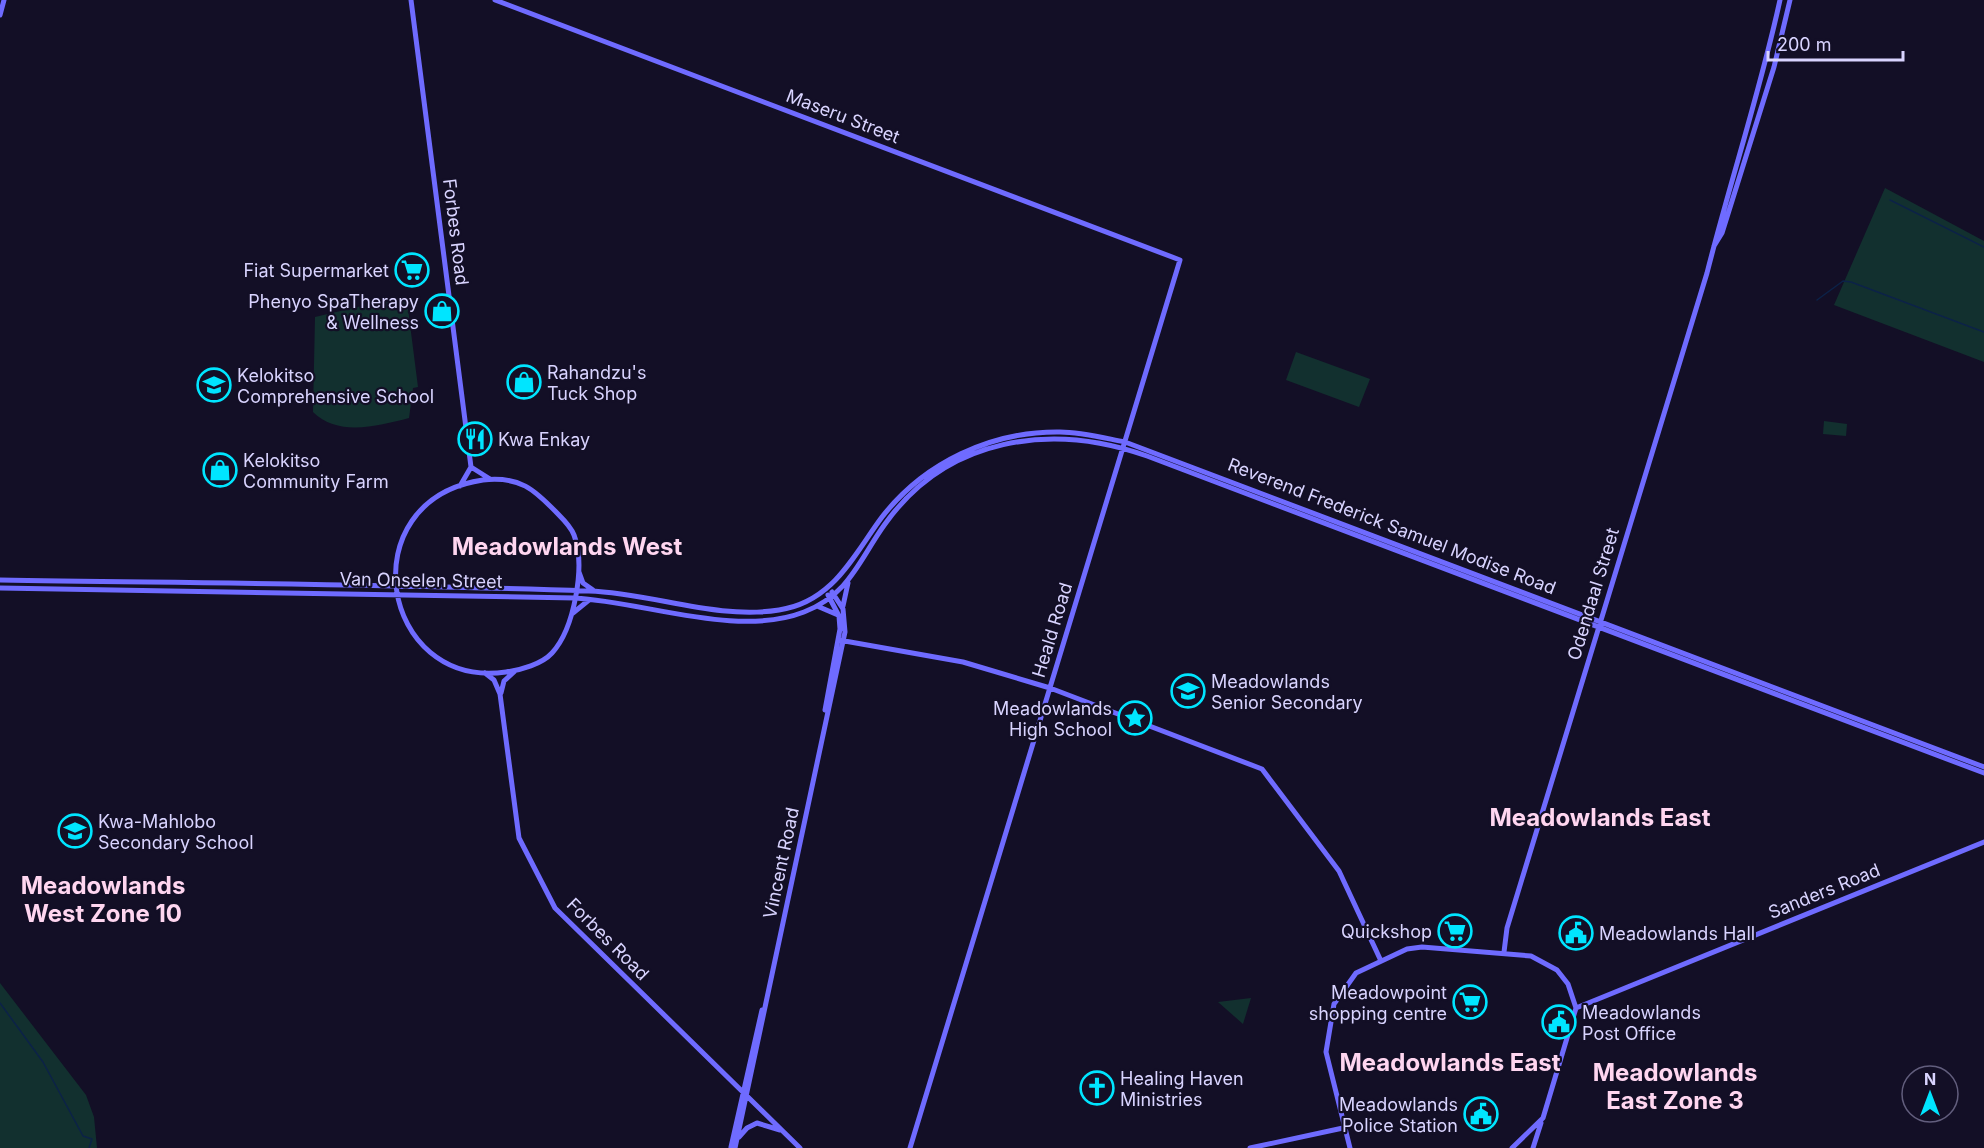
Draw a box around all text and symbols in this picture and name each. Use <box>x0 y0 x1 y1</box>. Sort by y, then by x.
scale bar <box>1768 24 1903 62</box>
text: 200 m <box>1777 34 1832 55</box>
street label: Maseru Street <box>783 85 903 147</box>
street label: Forbes Road <box>439 177 473 287</box>
supermarket icon: Fiat Supermarket <box>394 252 430 288</box>
place label: Fiat Supermarket <box>243 260 389 281</box>
place label: Phenyo SpaTherapy & Wellness <box>248 291 419 333</box>
shop icon: Phenyo SpaTherapy & Wellness <box>424 293 460 329</box>
place label: Rahandzu's Tuck Shop <box>547 362 647 404</box>
shop icon: Rahandzu's Tuck Shop <box>506 364 542 400</box>
place label: Kelokitso Comprehensive School <box>237 365 434 407</box>
school or university icon: Kelokitso Comprehensive School <box>196 367 232 403</box>
restaurant icon: Kwa Enkay <box>457 421 493 457</box>
place label: Kwa Enkay <box>498 429 590 450</box>
place label: Kelokitso Community Farm <box>243 450 389 492</box>
shop icon: Kelokitso Community Farm <box>202 452 238 488</box>
street label: Reverend Frederick Samuel Modise Road <box>1225 454 1559 598</box>
street label: Odendaal Street <box>1563 525 1623 663</box>
district label: Meadowlands West <box>452 532 683 561</box>
street label: Van Onselen Street <box>339 568 503 592</box>
street label: Heald Road <box>1028 580 1076 680</box>
place label: Meadowlands Senior Secondary <box>1211 671 1363 713</box>
school or university icon: Meadowlands Senior Secondary <box>1170 673 1206 709</box>
place label: Meadowlands High School <box>993 698 1112 740</box>
place icon: Meadowlands High School <box>1117 700 1153 736</box>
district label: Meadowlands East <box>1489 803 1711 832</box>
street label: Vincent Road <box>759 805 803 921</box>
place label: Kwa-Mahlobo Secondary School <box>98 811 254 853</box>
school or university icon: Kwa-Mahlobo Secondary School <box>57 813 93 849</box>
street label: Sanders Road <box>1765 859 1883 923</box>
district label: Meadowlands West Zone 10 <box>21 871 185 928</box>
street label: Forbes Road <box>563 894 653 984</box>
supermarket icon: Quickshop <box>1437 913 1473 949</box>
public building icon: Meadowlands Hall <box>1558 915 1594 951</box>
place label: Quickshop <box>1341 921 1432 942</box>
place label: Meadowlands Hall <box>1599 923 1755 944</box>
place label: Meadowpoint shopping centre <box>1309 982 1447 1024</box>
supermarket icon: Meadowpoint shopping centre <box>1452 984 1488 1020</box>
place label: Meadowlands Post Office <box>1582 1002 1701 1044</box>
public building icon: Meadowlands Post Office <box>1541 1004 1577 1040</box>
district label: Meadowlands East <box>1339 1048 1561 1077</box>
district label: Meadowlands East Zone 3 <box>1593 1058 1757 1115</box>
north arrow <box>1900 1064 1960 1124</box>
place label: Healing Haven Ministries <box>1120 1068 1244 1110</box>
text: N <box>1924 1069 1936 1089</box>
church icon: Healing Haven Ministries <box>1079 1070 1115 1106</box>
place label: Meadowlands Police Station <box>1339 1094 1458 1136</box>
public building icon: Meadowlands Police Station <box>1463 1096 1499 1132</box>

